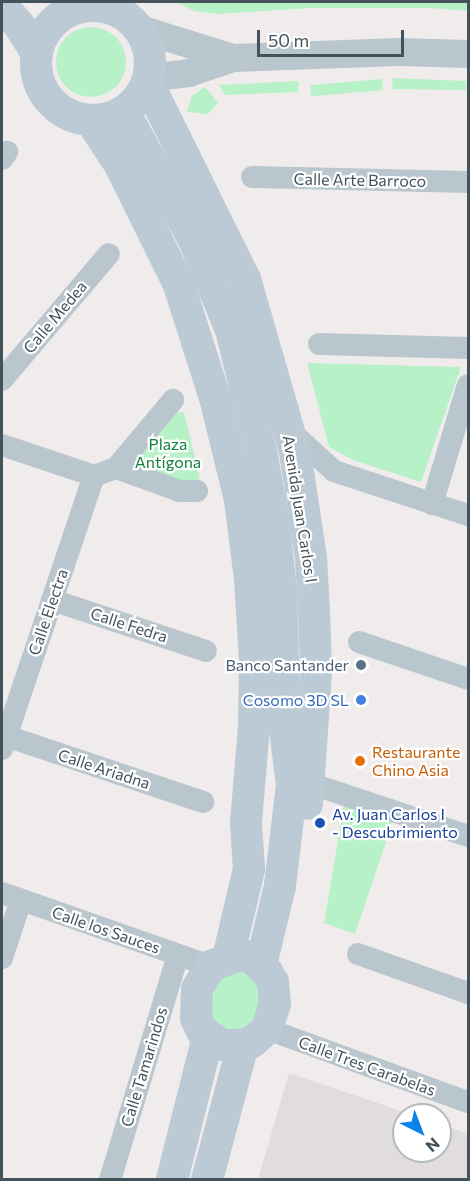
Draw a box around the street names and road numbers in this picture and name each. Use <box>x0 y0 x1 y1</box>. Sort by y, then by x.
street label: Calle Arte Barroco <box>294 169 426 191</box>
street label: Calle Medea <box>19 277 91 357</box>
street label: Avenida Juan Carlos I <box>279 434 321 584</box>
street label: Calle Electra <box>24 566 72 658</box>
street label: Calle Fedra <box>88 603 170 647</box>
street label: Calle Ariadna <box>56 745 152 793</box>
street label: Calle los Sauces <box>49 903 163 957</box>
street label: Calle Tamarindos <box>117 1005 171 1129</box>
street label: Calle Tres Carabelas <box>296 1032 438 1100</box>

